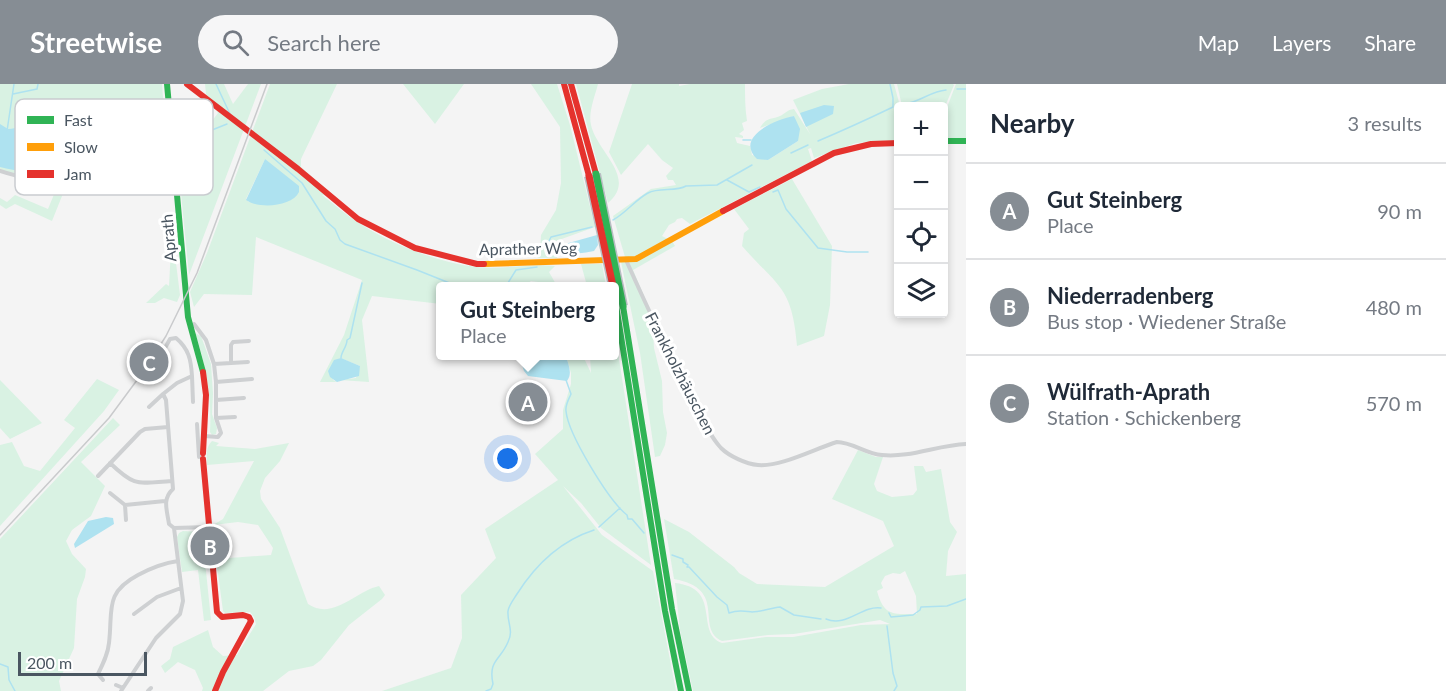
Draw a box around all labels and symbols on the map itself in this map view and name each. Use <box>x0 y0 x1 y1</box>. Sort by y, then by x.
legend <box>15 99 213 195</box>
text: Fast <box>64 110 93 129</box>
text: Slow <box>64 137 98 156</box>
text: Jam <box>64 164 92 183</box>
street label: Aprath <box>156 213 180 263</box>
street label: Aprather Weg <box>479 238 577 258</box>
street label: Frankholzhäuschen <box>642 309 720 437</box>
pin: C <box>130 340 168 384</box>
pin: A <box>508 380 548 424</box>
your location <box>493 444 522 473</box>
pin: B <box>190 524 230 568</box>
scale bar <box>18 649 147 676</box>

